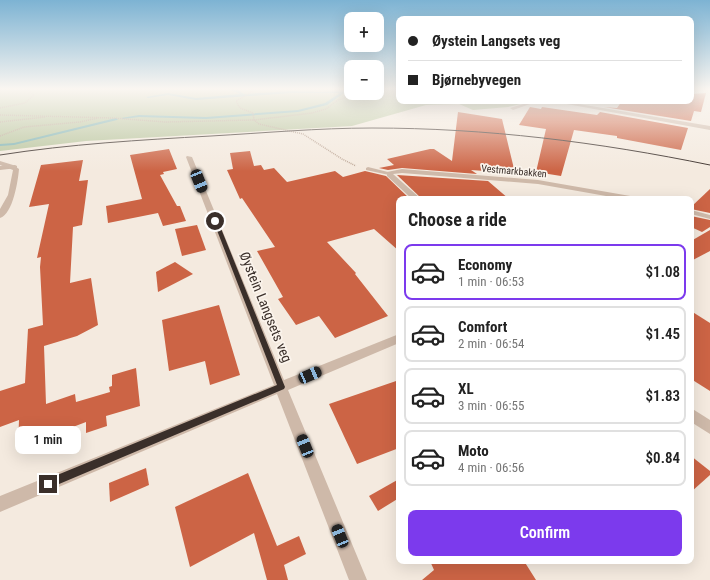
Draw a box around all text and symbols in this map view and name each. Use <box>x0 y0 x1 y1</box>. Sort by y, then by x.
map controls <box>344 12 384 100</box>
button: + <box>344 12 384 52</box>
text: Øystein Langsets veg <box>432 32 560 50</box>
button: − <box>344 60 384 100</box>
text: Bjørnebyvegen <box>432 71 521 89</box>
street label: Vestmarkbakken <box>481 163 547 179</box>
car <box>189 168 209 194</box>
text: Choose a ride <box>408 209 507 230</box>
route start <box>206 212 224 230</box>
street label: Øystein Langsets veg <box>237 249 295 365</box>
icon: car <box>410 254 446 290</box>
text: Economy <box>458 256 512 274</box>
text: $1.08 <box>646 263 680 281</box>
text: 1 min · 06:53 <box>458 274 524 289</box>
icon: car <box>410 316 446 352</box>
text: Comfort <box>458 318 507 336</box>
text: $1.45 <box>646 325 680 343</box>
text: 2 min · 06:54 <box>458 336 524 351</box>
car <box>297 365 323 385</box>
icon: car <box>410 378 446 414</box>
text: XL <box>458 380 474 398</box>
text: $1.83 <box>646 387 680 405</box>
text: 3 min · 06:55 <box>458 398 524 413</box>
callout: 1 min <box>15 426 81 454</box>
text: 1 min <box>34 432 62 447</box>
car <box>295 433 315 459</box>
icon: car <box>410 440 446 476</box>
text: Moto <box>458 442 489 460</box>
text: $0.84 <box>646 449 680 467</box>
text: 4 min · 06:56 <box>458 460 524 475</box>
route end <box>39 475 57 493</box>
button: Confirm <box>408 510 682 556</box>
car <box>330 523 350 549</box>

